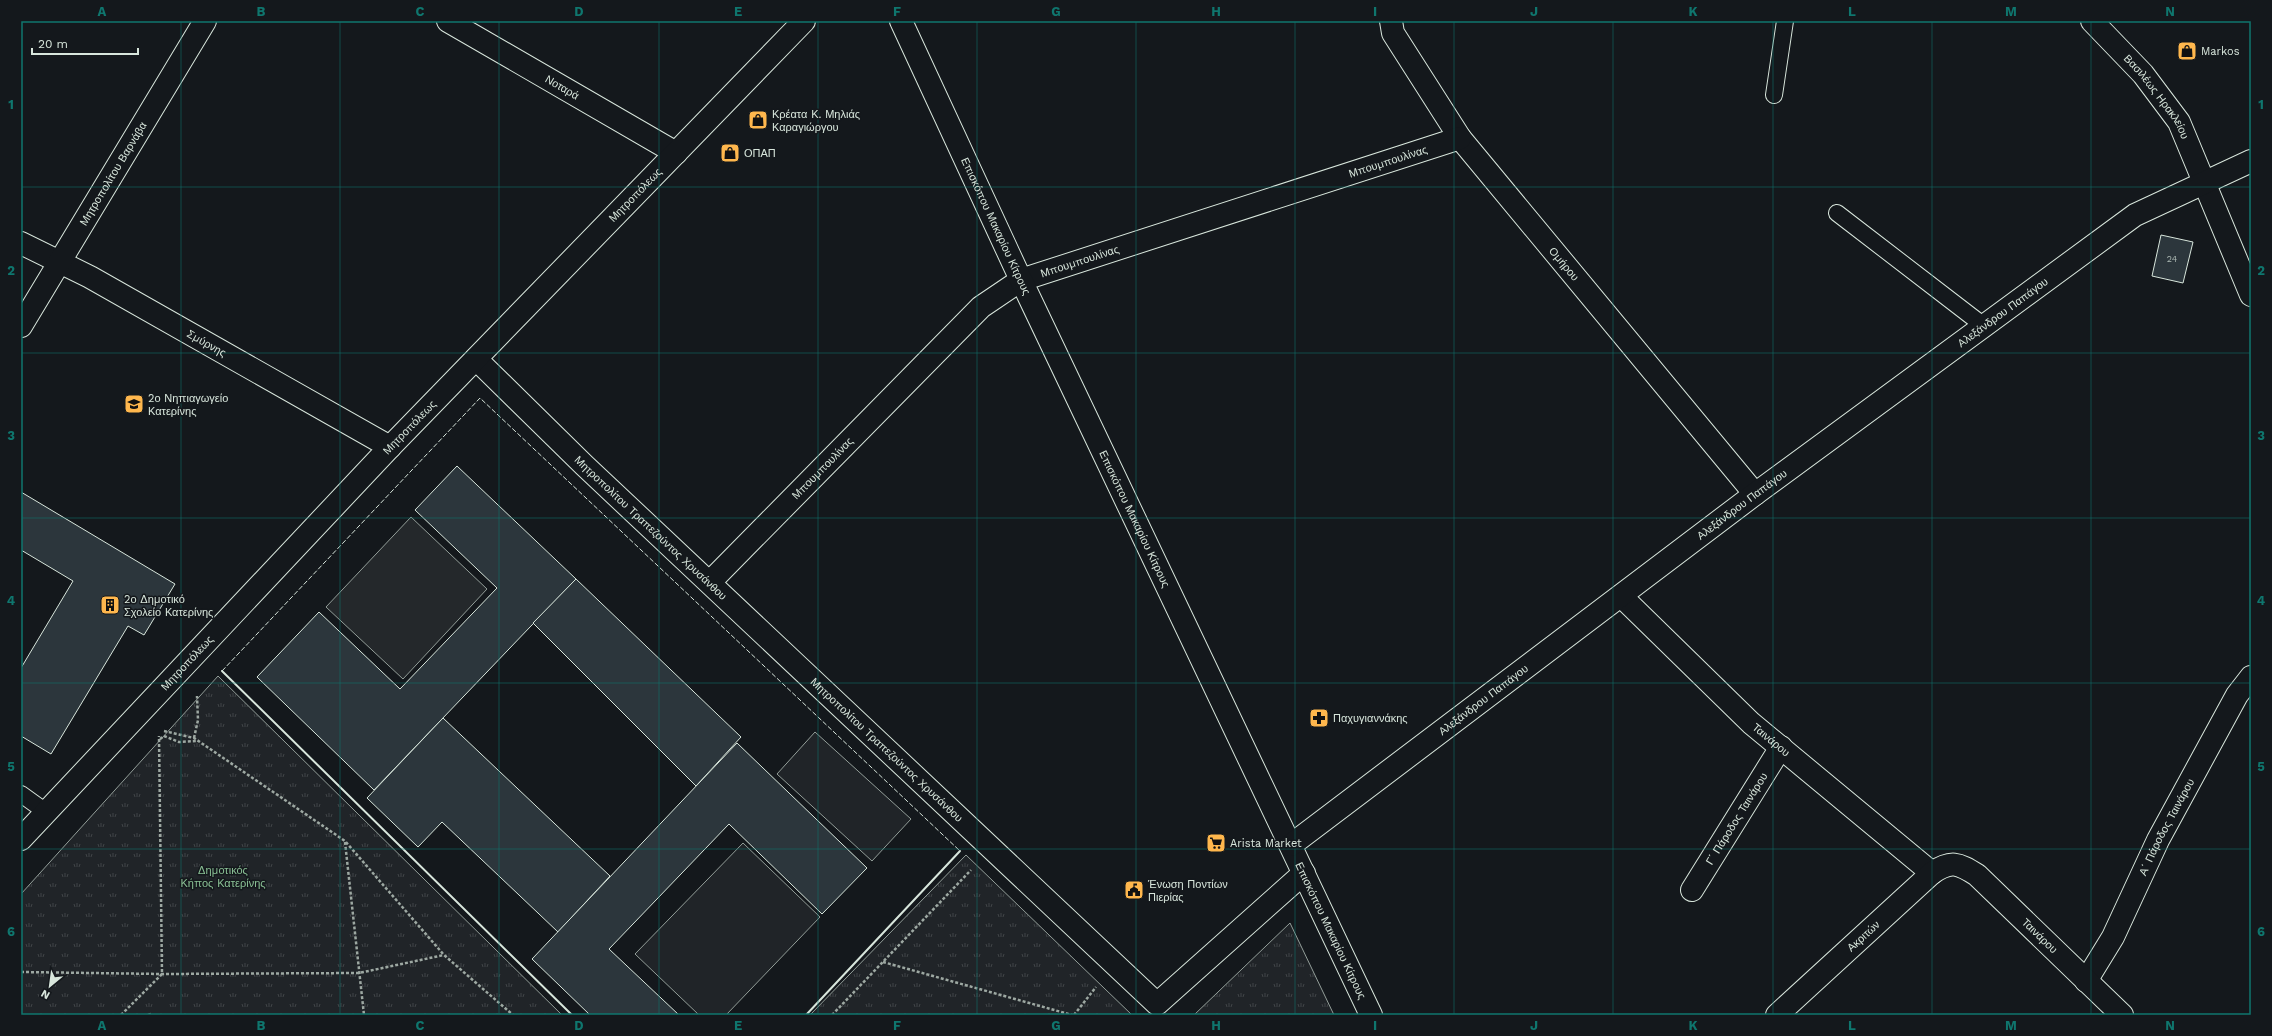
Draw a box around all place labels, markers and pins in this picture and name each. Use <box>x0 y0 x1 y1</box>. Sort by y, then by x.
shop icon: Markos <box>2176 40 2198 62</box>
place label: Markos <box>2201 45 2240 58</box>
place label: Κρέατα Κ. Μηλιάς Καραγιώργου <box>772 108 860 134</box>
shop icon: Κρέατα Κ. Μηλιάς Καραγιώργου <box>747 109 769 131</box>
shop icon: ΟΠΑΠ <box>719 142 741 164</box>
place label: ΟΠΑΠ <box>744 147 776 160</box>
place label: 2ο Νηπιαγωγείο Κατερίνης <box>148 392 228 418</box>
school or university icon: 2ο Νηπιαγωγείο Κατερίνης <box>123 393 145 415</box>
place label: 2ο Δημοτικό Σχολείο Κατερίνης <box>124 593 213 619</box>
building icon: 2ο Δημοτικό Σχολείο Κατερίνης <box>99 594 121 616</box>
pharmacy icon: Παχυγιαννάκης <box>1308 707 1330 729</box>
place label: Παχυγιαννάκης <box>1333 712 1408 725</box>
supermarket icon: Arista Market <box>1205 832 1227 854</box>
place label: Arista Market <box>1230 837 1302 850</box>
place label: Ένωση Ποντίων Πιερίας <box>1147 878 1228 904</box>
public building icon: Ένωση Ποντίων Πιερίας <box>1123 879 1145 901</box>

